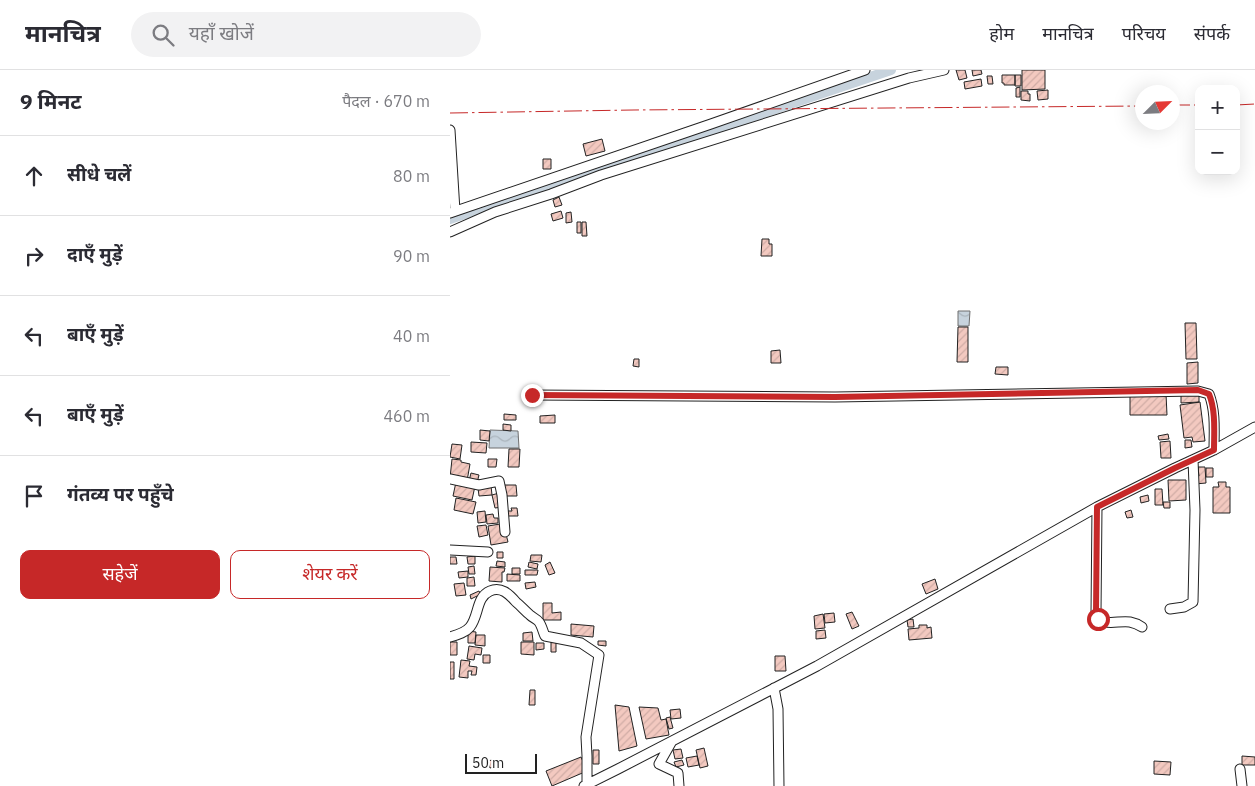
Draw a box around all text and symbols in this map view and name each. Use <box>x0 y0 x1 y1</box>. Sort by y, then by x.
search box <box>131 12 481 57</box>
text: मानचित्र <box>25 17 101 49</box>
icon: search <box>149 21 177 49</box>
text: यहाँ खोजें <box>189 21 254 45</box>
text: होम <box>989 22 1014 45</box>
text: मानचित्र <box>1042 22 1094 45</box>
text: परिचय <box>1122 22 1166 45</box>
text: संपर्क <box>1194 22 1230 45</box>
north arrow <box>1135 85 1180 130</box>
map controls <box>1195 85 1240 175</box>
button: + <box>1195 85 1240 130</box>
text: 9 मिनट <box>20 87 82 115</box>
text: पैदल · 670 m <box>342 91 430 111</box>
button: − <box>1195 130 1240 175</box>
icon: ahead <box>20 162 48 190</box>
text: सीधे चलें <box>67 162 131 186</box>
text: 80 m <box>393 166 430 186</box>
icon: right <box>20 242 48 270</box>
text: दाएँ मुड़ें <box>67 242 123 266</box>
text: 90 m <box>393 246 430 266</box>
icon: left <box>20 322 48 350</box>
text: बाएँ मुड़ें <box>67 322 124 346</box>
text: 40 m <box>393 326 430 346</box>
route end <box>521 384 544 407</box>
icon: left <box>20 402 48 430</box>
text: बाएँ मुड़ें <box>67 402 124 426</box>
text: 460 m <box>383 406 430 426</box>
icon: arrive <box>20 482 48 510</box>
text: गंतव्य पर पहुँचे <box>67 482 174 506</box>
button: सहेजें <box>20 550 220 599</box>
button: शेयर करें <box>230 550 430 599</box>
route start <box>1087 608 1110 631</box>
scale bar <box>465 751 538 774</box>
text: 50 m <box>472 754 504 772</box>

